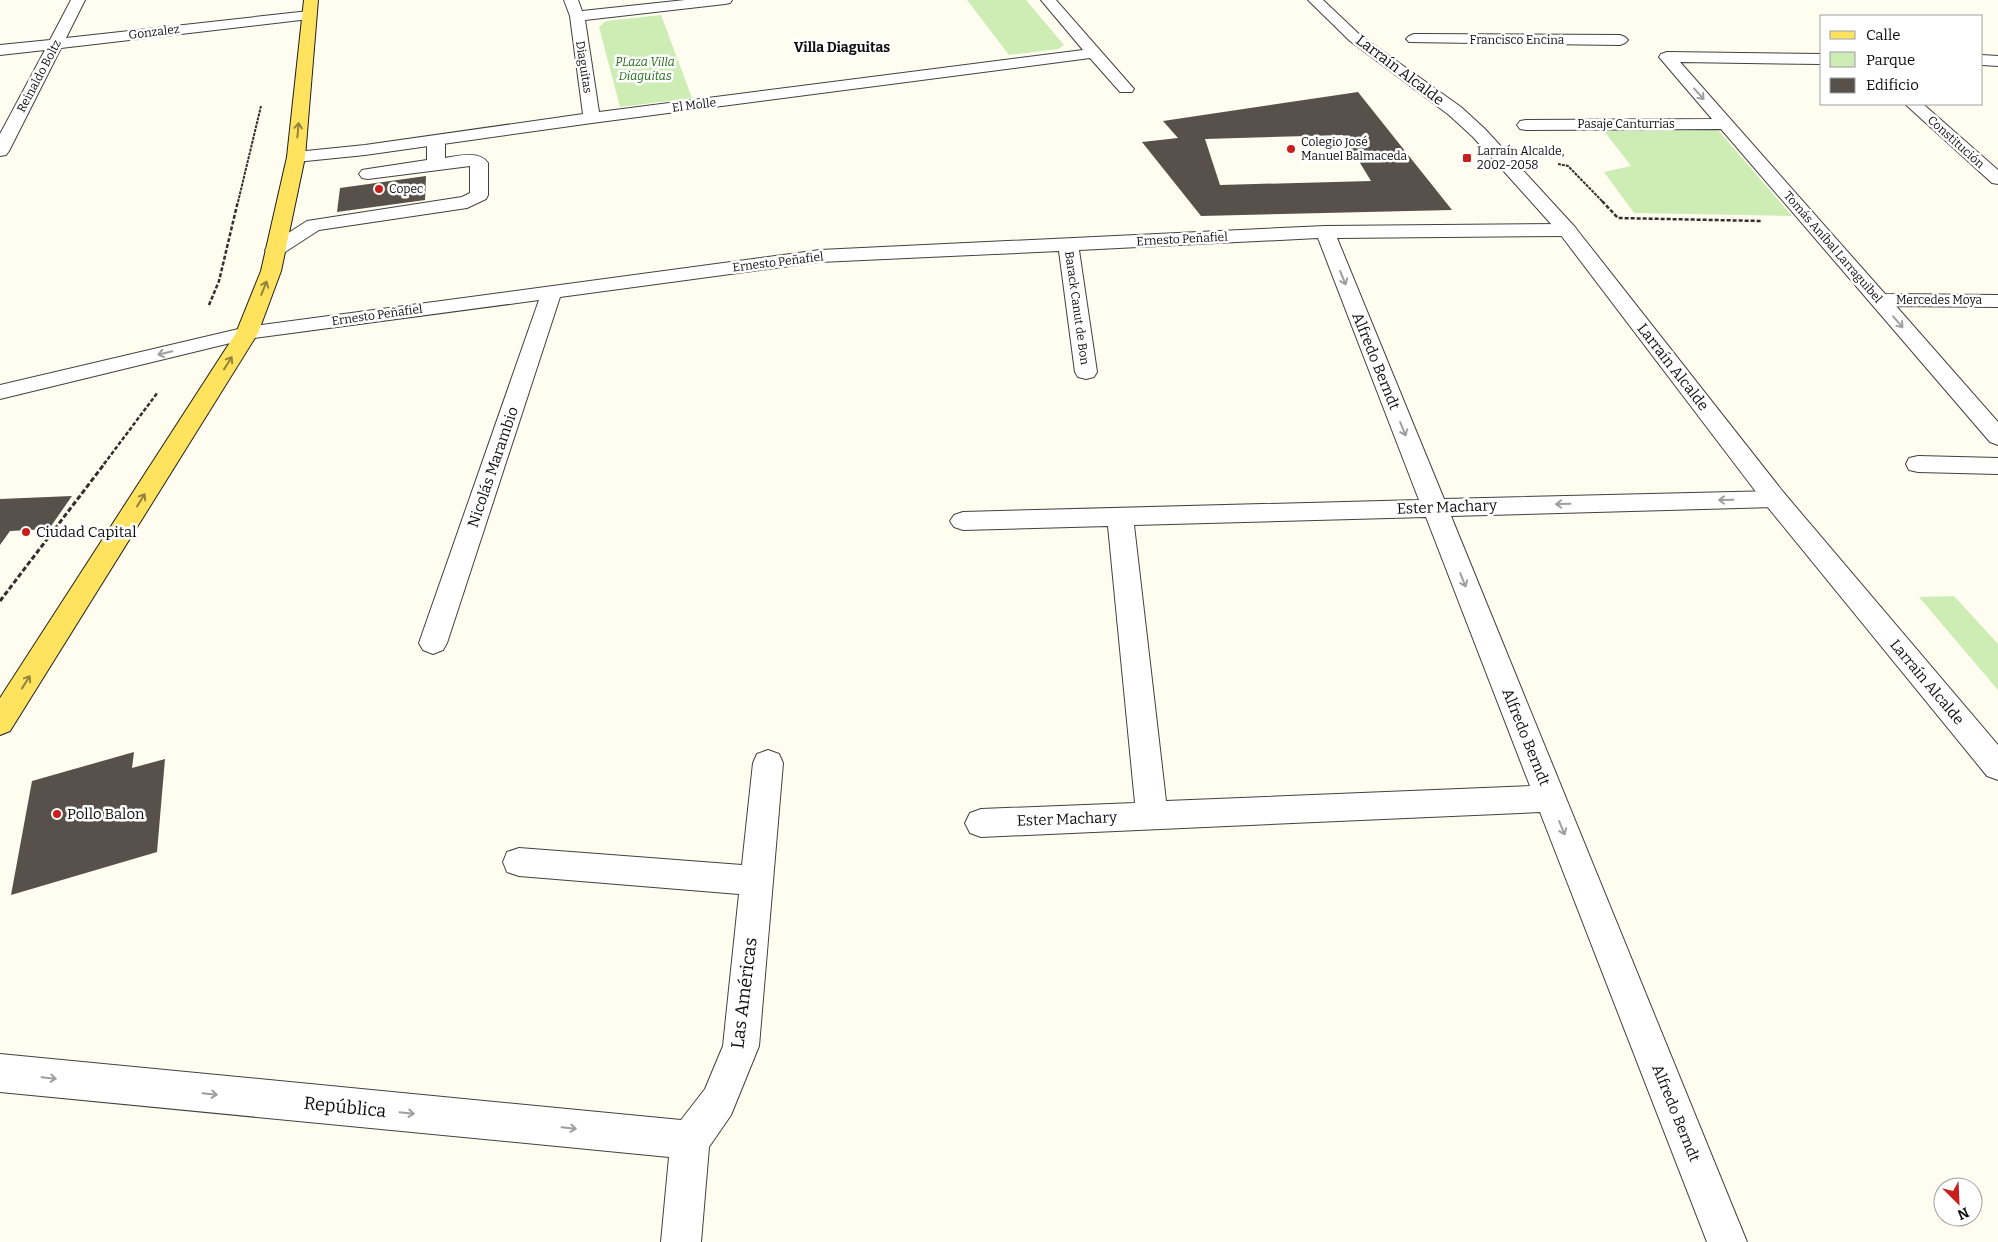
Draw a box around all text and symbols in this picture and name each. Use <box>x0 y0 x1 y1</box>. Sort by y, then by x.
legend <box>1820 15 1983 105</box>
street label: Gonzalez <box>128 22 181 42</box>
text: Calle <box>1866 26 1900 44</box>
street label: Larraín Alcalde <box>1352 31 1448 109</box>
street label: Francisco Encina <box>1470 33 1565 47</box>
street label: Reinaldo Boltz <box>14 37 64 115</box>
district label: Villa Diaguitas <box>794 39 890 56</box>
street label: Diaguitas <box>573 40 595 94</box>
text: Parque <box>1866 51 1915 69</box>
park label: PLaza Villa Diaguitas <box>615 55 675 83</box>
text: Edificio <box>1866 76 1919 94</box>
one-way arrow <box>1693 87 1705 100</box>
street label: El Molle <box>671 95 717 115</box>
street label: Constitución <box>1925 113 1988 171</box>
street label: Pasaje Canturrias <box>1577 117 1675 131</box>
one-way arrow <box>293 122 303 138</box>
place label: Colegio José Manuel Balmaceda <box>1301 135 1407 163</box>
marker: Colegio José Manuel Balmaceda <box>1285 143 1297 155</box>
place label: Larraín Alcalde, 2002-2058 <box>1477 144 1565 172</box>
marker: Larraín Alcalde, 2002-2058 <box>1461 152 1473 164</box>
place label: Copec <box>389 182 423 196</box>
marker: Copec <box>373 183 385 195</box>
street label: Tomás Aníbal Larraguibel <box>1781 189 1885 306</box>
street label: Ernesto Peñafiel <box>1136 230 1229 248</box>
street label: Ernesto Peñafiel <box>732 249 825 275</box>
street label: Barack Canut de Bon <box>1062 250 1092 366</box>
one-way arrow <box>1339 270 1348 285</box>
one-way arrow <box>260 281 270 296</box>
street label: Mercedes Moya <box>1896 293 1983 307</box>
street label: Ernesto Peñafiel <box>331 302 424 328</box>
street label: Alfredo Berndt <box>1348 310 1404 413</box>
one-way arrow <box>1892 315 1904 328</box>
street label: Larraín Alcalde <box>1633 320 1713 414</box>
one-way arrow <box>158 349 174 358</box>
one-way arrow <box>223 356 233 370</box>
street label: Nicolás Marambio <box>464 404 522 530</box>
one-way arrow <box>1399 421 1408 436</box>
one-way arrow <box>136 494 146 508</box>
one-way arrow <box>1718 495 1734 505</box>
street label: Ester Machary <box>1397 496 1498 518</box>
one-way arrow <box>1556 499 1572 509</box>
place label: Ciudad Capital <box>36 523 137 541</box>
marker: Ciudad Capital <box>20 526 32 538</box>
one-way arrow <box>1459 572 1468 587</box>
street label: Larraín Alcalde <box>1886 636 1968 728</box>
one-way arrow <box>21 675 31 689</box>
street label: Alfredo Berndt <box>1498 686 1554 789</box>
place label: Pollo Balon <box>67 805 145 823</box>
marker: Pollo Balon <box>51 808 63 820</box>
street label: Ester Machary <box>1017 808 1118 830</box>
one-way arrow <box>1558 820 1567 835</box>
street label: Las Américas <box>726 936 762 1050</box>
street label: Alfredo Berndt <box>1648 1062 1704 1165</box>
one-way arrow <box>40 1073 56 1083</box>
one-way arrow <box>202 1089 218 1099</box>
street label: República <box>303 1092 388 1122</box>
one-way arrow <box>399 1108 415 1118</box>
one-way arrow <box>560 1124 576 1133</box>
north arrow <box>1933 1177 1983 1227</box>
text: N <box>1955 1203 1971 1223</box>

